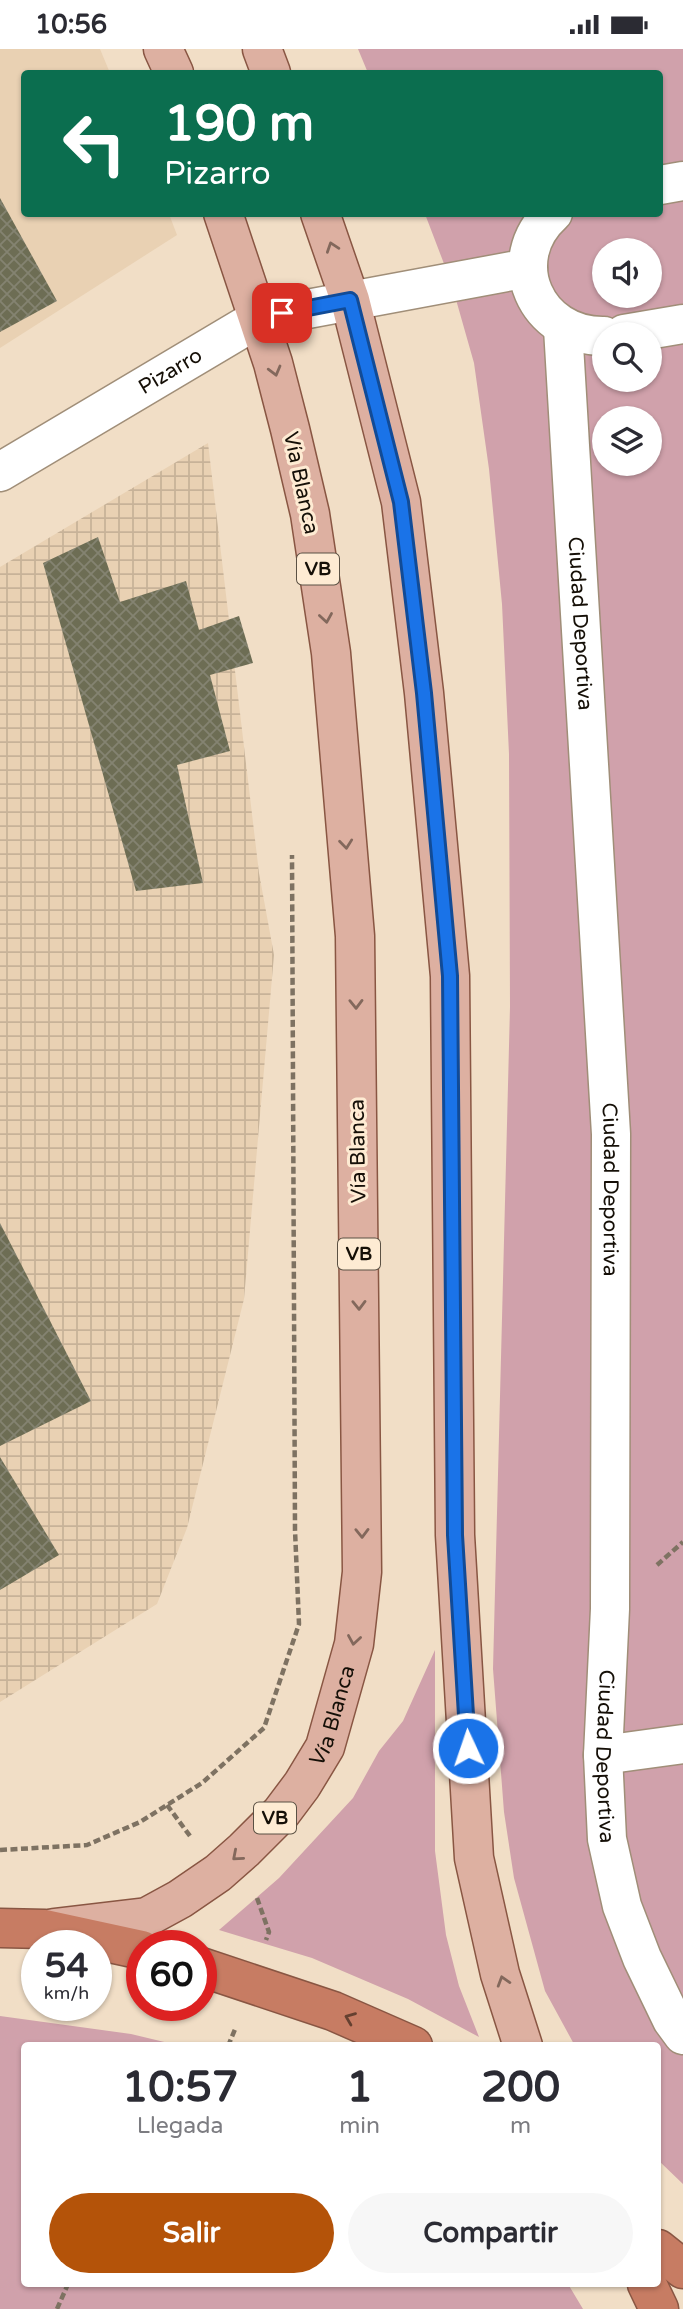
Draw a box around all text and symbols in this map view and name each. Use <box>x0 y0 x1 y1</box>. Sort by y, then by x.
text: 10:56 <box>35 9 107 40</box>
text: 190 m <box>164 95 314 154</box>
icon: left <box>49 98 140 189</box>
text: Pizarro <box>164 155 271 193</box>
map controls <box>592 238 662 476</box>
button: sound <box>592 238 662 308</box>
one-way arrow <box>326 241 340 253</box>
pin <box>252 283 312 343</box>
icon: arrive <box>263 294 301 332</box>
button: search <box>592 322 662 392</box>
street label: Pizarro <box>134 342 207 399</box>
one-way arrow <box>267 365 282 377</box>
button: layers <box>592 406 662 476</box>
street label: Vía Blanca <box>278 429 324 537</box>
street label: Ciudad Deportiva <box>563 536 598 711</box>
road number: VB <box>297 554 339 585</box>
one-way arrow <box>318 612 333 624</box>
one-way arrow <box>338 839 353 850</box>
one-way arrow <box>348 999 364 1010</box>
street label: Vía Blanca <box>345 1099 371 1203</box>
street label: Ciudad Deportiva <box>597 1102 624 1277</box>
road number: VB <box>338 1239 380 1269</box>
one-way arrow <box>351 1300 367 1311</box>
one-way arrow <box>354 1528 370 1538</box>
one-way arrow <box>347 1634 362 1646</box>
street label: Vía Blanca <box>304 1662 360 1770</box>
street label: Ciudad Deportiva <box>590 1669 620 1844</box>
position arrow <box>431 1711 505 1785</box>
road number: VB <box>254 1803 296 1833</box>
one-way arrow <box>232 1848 245 1860</box>
speed limit sign: 60 <box>126 1930 217 2021</box>
text: 54 <box>45 1945 88 1987</box>
one-way arrow <box>496 1975 511 1987</box>
text: km/h <box>44 1982 89 2004</box>
one-way arrow <box>345 2013 357 2027</box>
text: 10:57 <box>122 2062 238 2113</box>
text: 1 <box>346 2062 373 2113</box>
text: 200 <box>481 2062 560 2113</box>
text: Llegada <box>137 2112 224 2140</box>
text: min <box>339 2112 380 2140</box>
text: m <box>510 2112 531 2140</box>
button: Salir <box>49 2193 334 2273</box>
button: Compartir <box>348 2193 633 2273</box>

